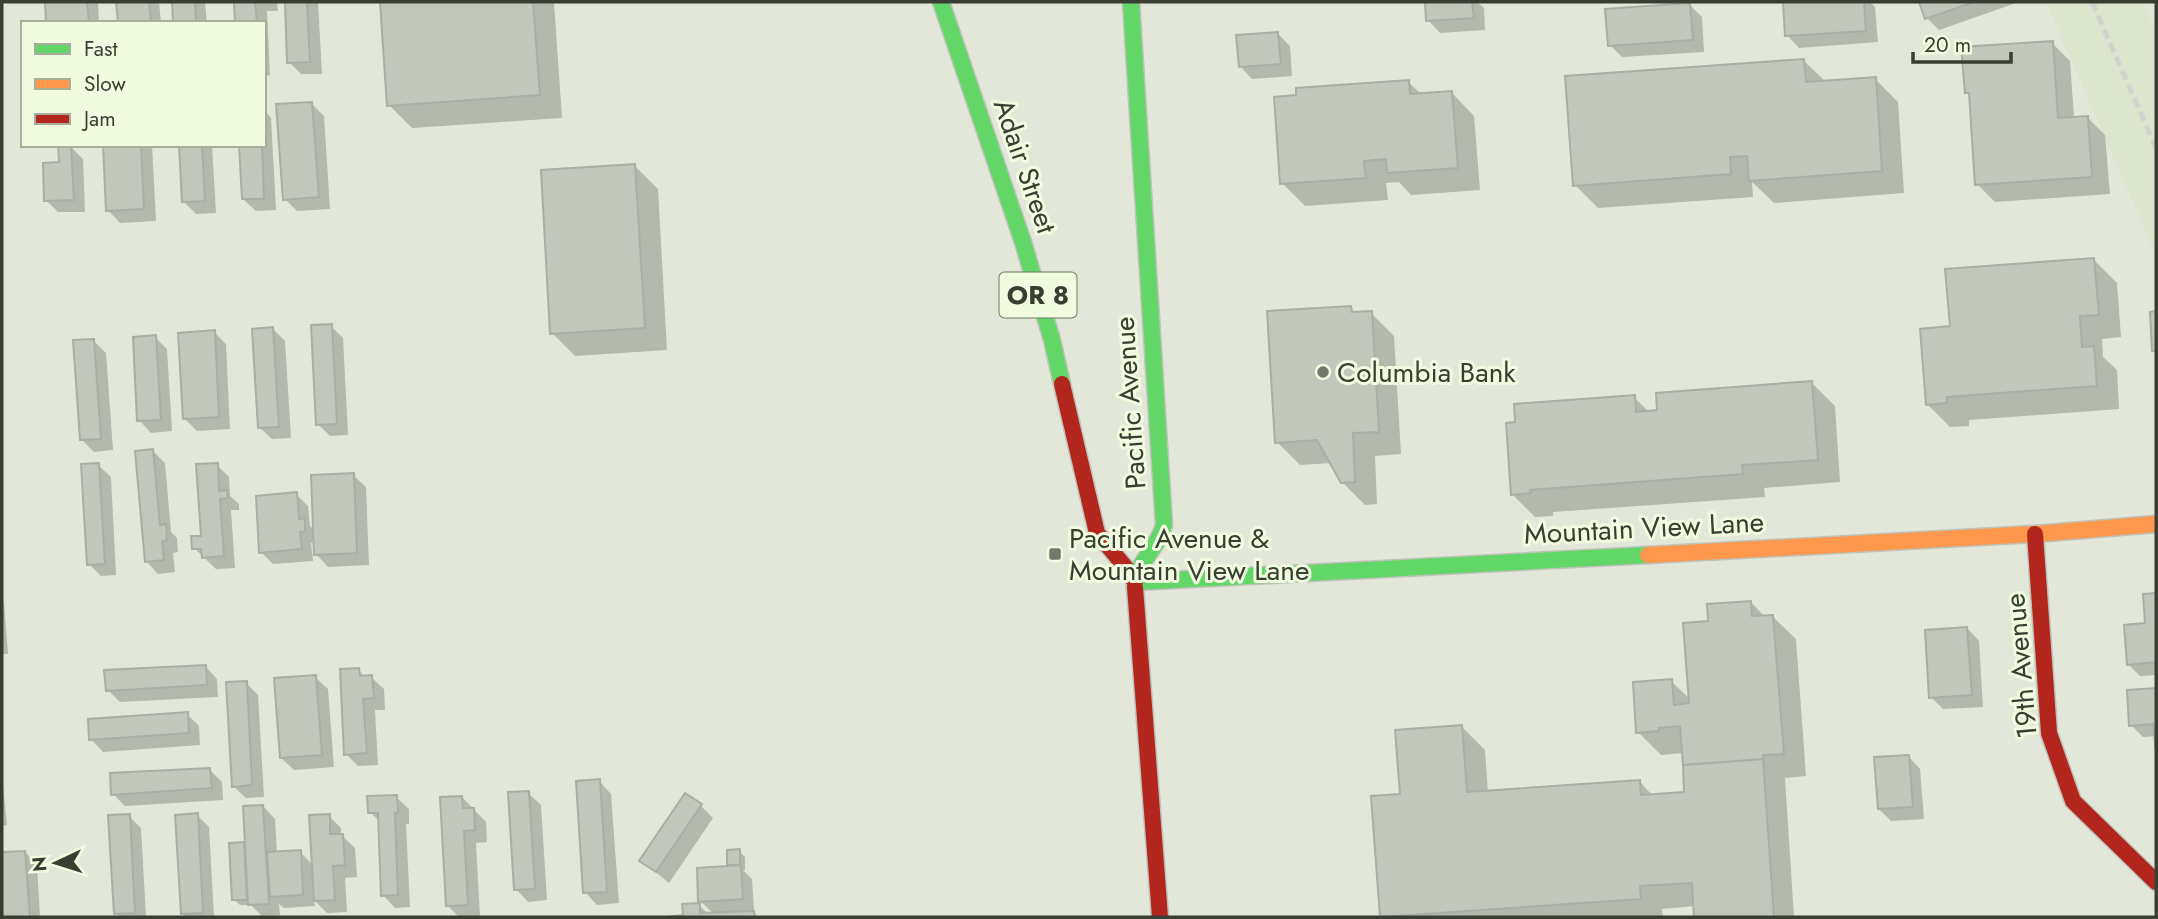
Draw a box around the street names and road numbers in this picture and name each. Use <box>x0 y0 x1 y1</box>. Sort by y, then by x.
street label: Adair Street <box>983 93 1067 239</box>
road number: OR 8 <box>1000 272 1076 318</box>
street label: Pacific Avenue <box>1104 315 1156 491</box>
street label: Mountain View Lane <box>1523 501 1765 555</box>
street label: 19th Avenue <box>1994 592 2048 740</box>

